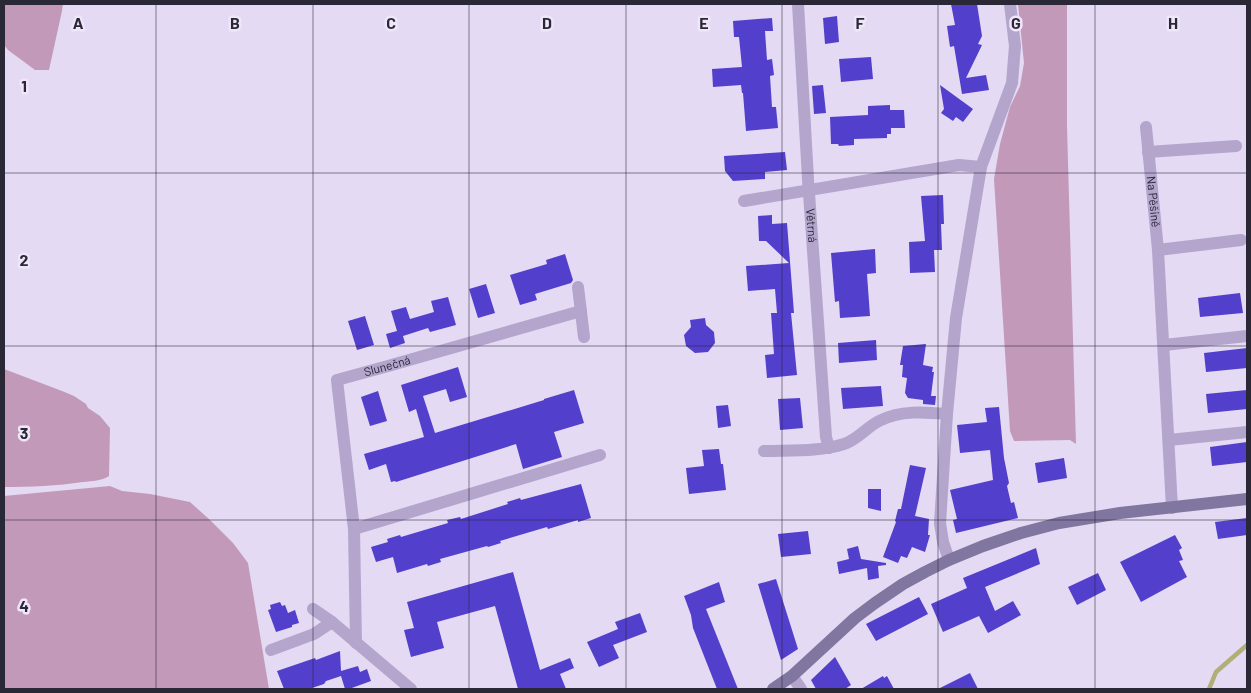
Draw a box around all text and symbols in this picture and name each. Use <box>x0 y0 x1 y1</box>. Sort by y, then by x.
text: A <box>73 13 84 32</box>
text: B <box>230 13 240 32</box>
text: C <box>386 13 396 32</box>
text: D <box>542 13 552 32</box>
text: E <box>699 13 709 32</box>
text: F <box>856 13 865 32</box>
text: G <box>1011 13 1021 32</box>
text: H <box>1168 13 1178 32</box>
text: 1 <box>21 76 27 95</box>
street label: Na Pěšině <box>1145 175 1164 228</box>
street label: Větrná <box>804 208 820 243</box>
text: 2 <box>20 250 29 269</box>
street label: Slunečná <box>362 352 412 378</box>
text: 3 <box>20 423 28 442</box>
text: 4 <box>19 596 29 615</box>

